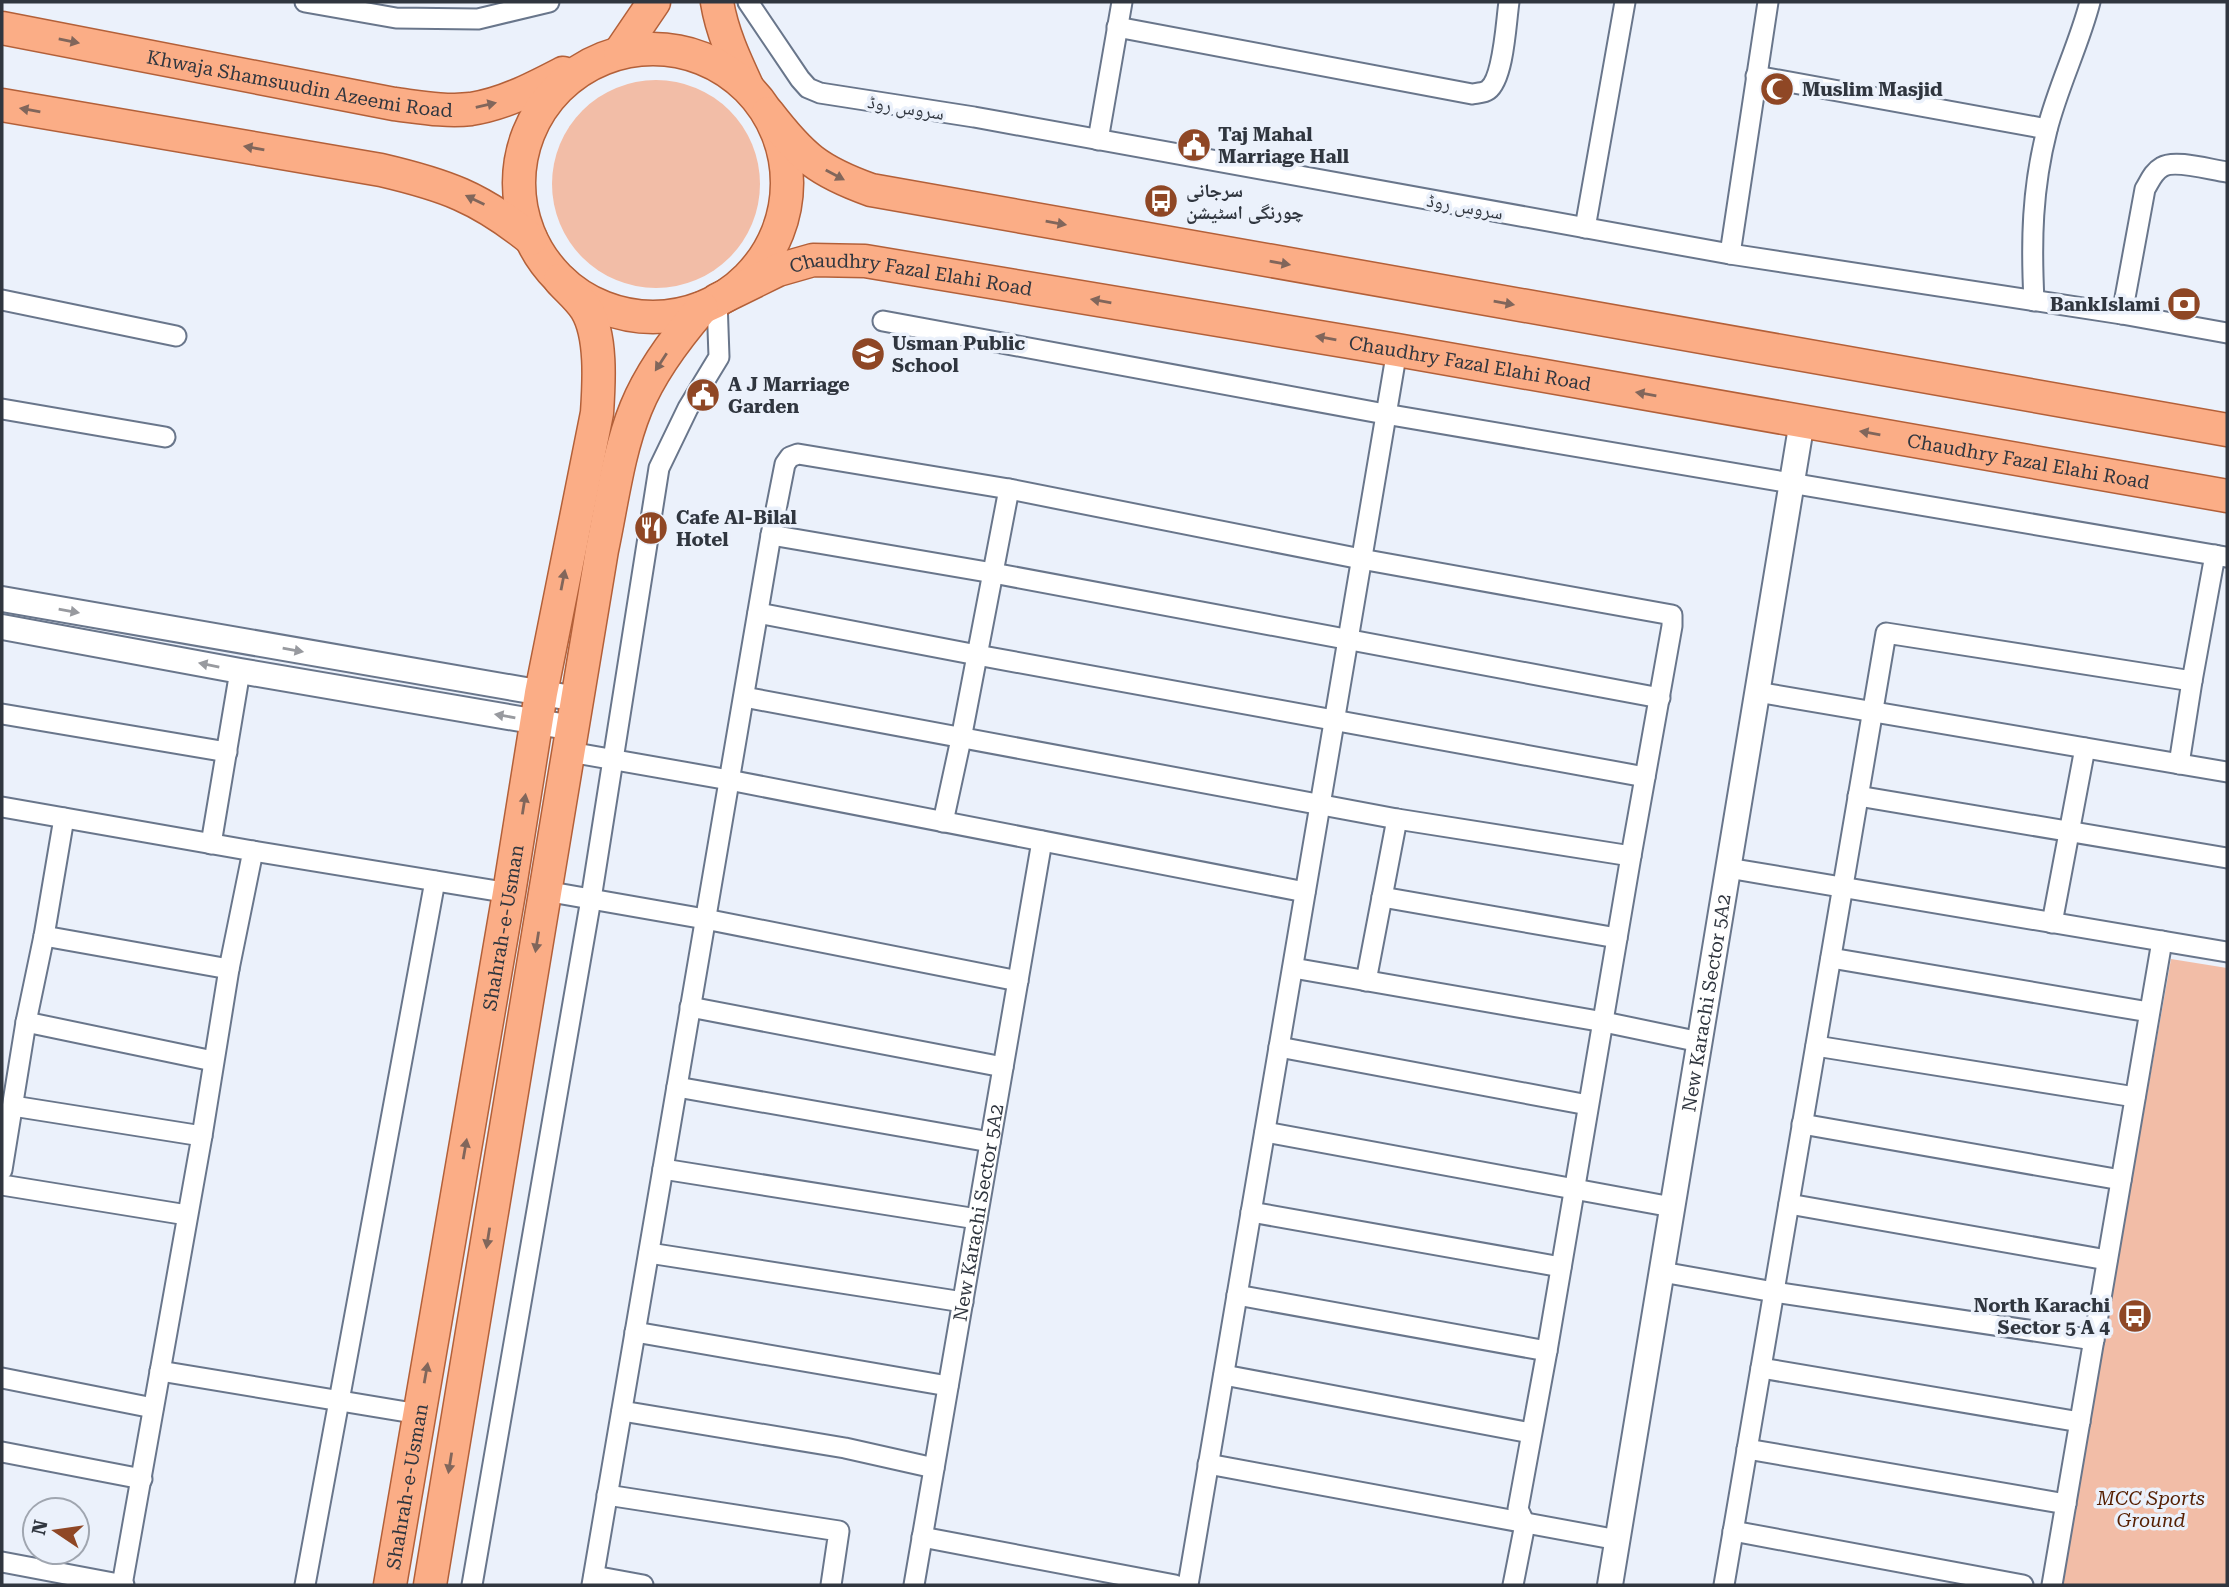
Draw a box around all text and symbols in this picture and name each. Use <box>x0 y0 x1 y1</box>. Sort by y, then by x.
one-way arrow <box>58 36 80 47</box>
street label: Khwaja Shamsuudin Azeemi Road <box>145 45 453 122</box>
mosque icon: Muslim Masjid <box>1758 70 1796 108</box>
place label: Muslim Masjid <box>1802 78 1943 101</box>
street label: سروس روڈ <box>866 90 946 125</box>
one-way arrow <box>475 99 497 110</box>
one-way arrow <box>19 104 41 115</box>
place label: Taj Mahal Marriage Hall <box>1218 123 1349 168</box>
public building icon: Taj Mahal Marriage Hall <box>1175 126 1213 164</box>
one-way arrow <box>243 142 265 153</box>
one-way arrow <box>825 169 844 181</box>
place label: سرجانی چورنگی اسٹیشن <box>1186 179 1304 224</box>
bus stop icon: سرجانی چورنگی اسٹیشن <box>1142 182 1180 220</box>
street label: سروس روڈ <box>1425 188 1505 225</box>
one-way arrow <box>465 195 485 206</box>
one-way arrow <box>1045 218 1067 229</box>
street label: Chaudhry Fazal Elahi Road <box>787 249 1034 301</box>
one-way arrow <box>1269 258 1291 269</box>
bank icon: BankIslami <box>2165 285 2203 323</box>
place label: BankIslami <box>2050 293 2160 316</box>
one-way arrow <box>1090 295 1112 306</box>
one-way arrow <box>1493 298 1515 309</box>
street label: Chaudhry Fazal Elahi Road <box>1347 331 1593 396</box>
place label: Usman Public School <box>892 332 1025 377</box>
one-way arrow <box>1315 332 1337 343</box>
school or university icon: Usman Public School <box>849 335 887 373</box>
one-way arrow <box>654 353 667 372</box>
place label: A J Marriage Garden <box>728 373 850 418</box>
public building icon: A J Marriage Garden <box>684 376 722 414</box>
one-way arrow <box>1635 388 1657 399</box>
one-way arrow <box>1859 427 1881 438</box>
street label: Chaudhry Fazal Elahi Road <box>1905 429 2151 494</box>
place label: Cafe Al-Bilal Hotel <box>676 506 797 551</box>
restaurant icon: Cafe Al-Bilal Hotel <box>632 509 670 547</box>
one-way arrow <box>558 569 569 591</box>
one-way arrow <box>58 606 80 617</box>
one-way arrow <box>282 645 304 656</box>
one-way arrow <box>198 659 220 670</box>
one-way arrow <box>494 710 516 721</box>
one-way arrow <box>519 793 530 815</box>
street label: Shahrah-e-Usman <box>478 843 529 1012</box>
street label: New Karachi Sector 5A2 <box>1677 892 1736 1113</box>
one-way arrow <box>531 931 542 953</box>
street label: New Karachi Sector 5A2 <box>949 1102 1009 1323</box>
one-way arrow <box>460 1138 471 1160</box>
one-way arrow <box>482 1228 493 1250</box>
place label: North Karachi Sector 5 A 4 <box>1974 1294 2110 1339</box>
bus stop icon: North Karachi Sector 5 A 4 <box>2116 1297 2154 1335</box>
one-way arrow <box>421 1362 432 1384</box>
street label: Shahrah-e-Usman <box>382 1402 433 1571</box>
one-way arrow <box>444 1452 455 1474</box>
park label: MCC Sports Ground <box>2096 1487 2205 1532</box>
north arrow <box>21 1496 91 1566</box>
text: N <box>27 1517 53 1537</box>

